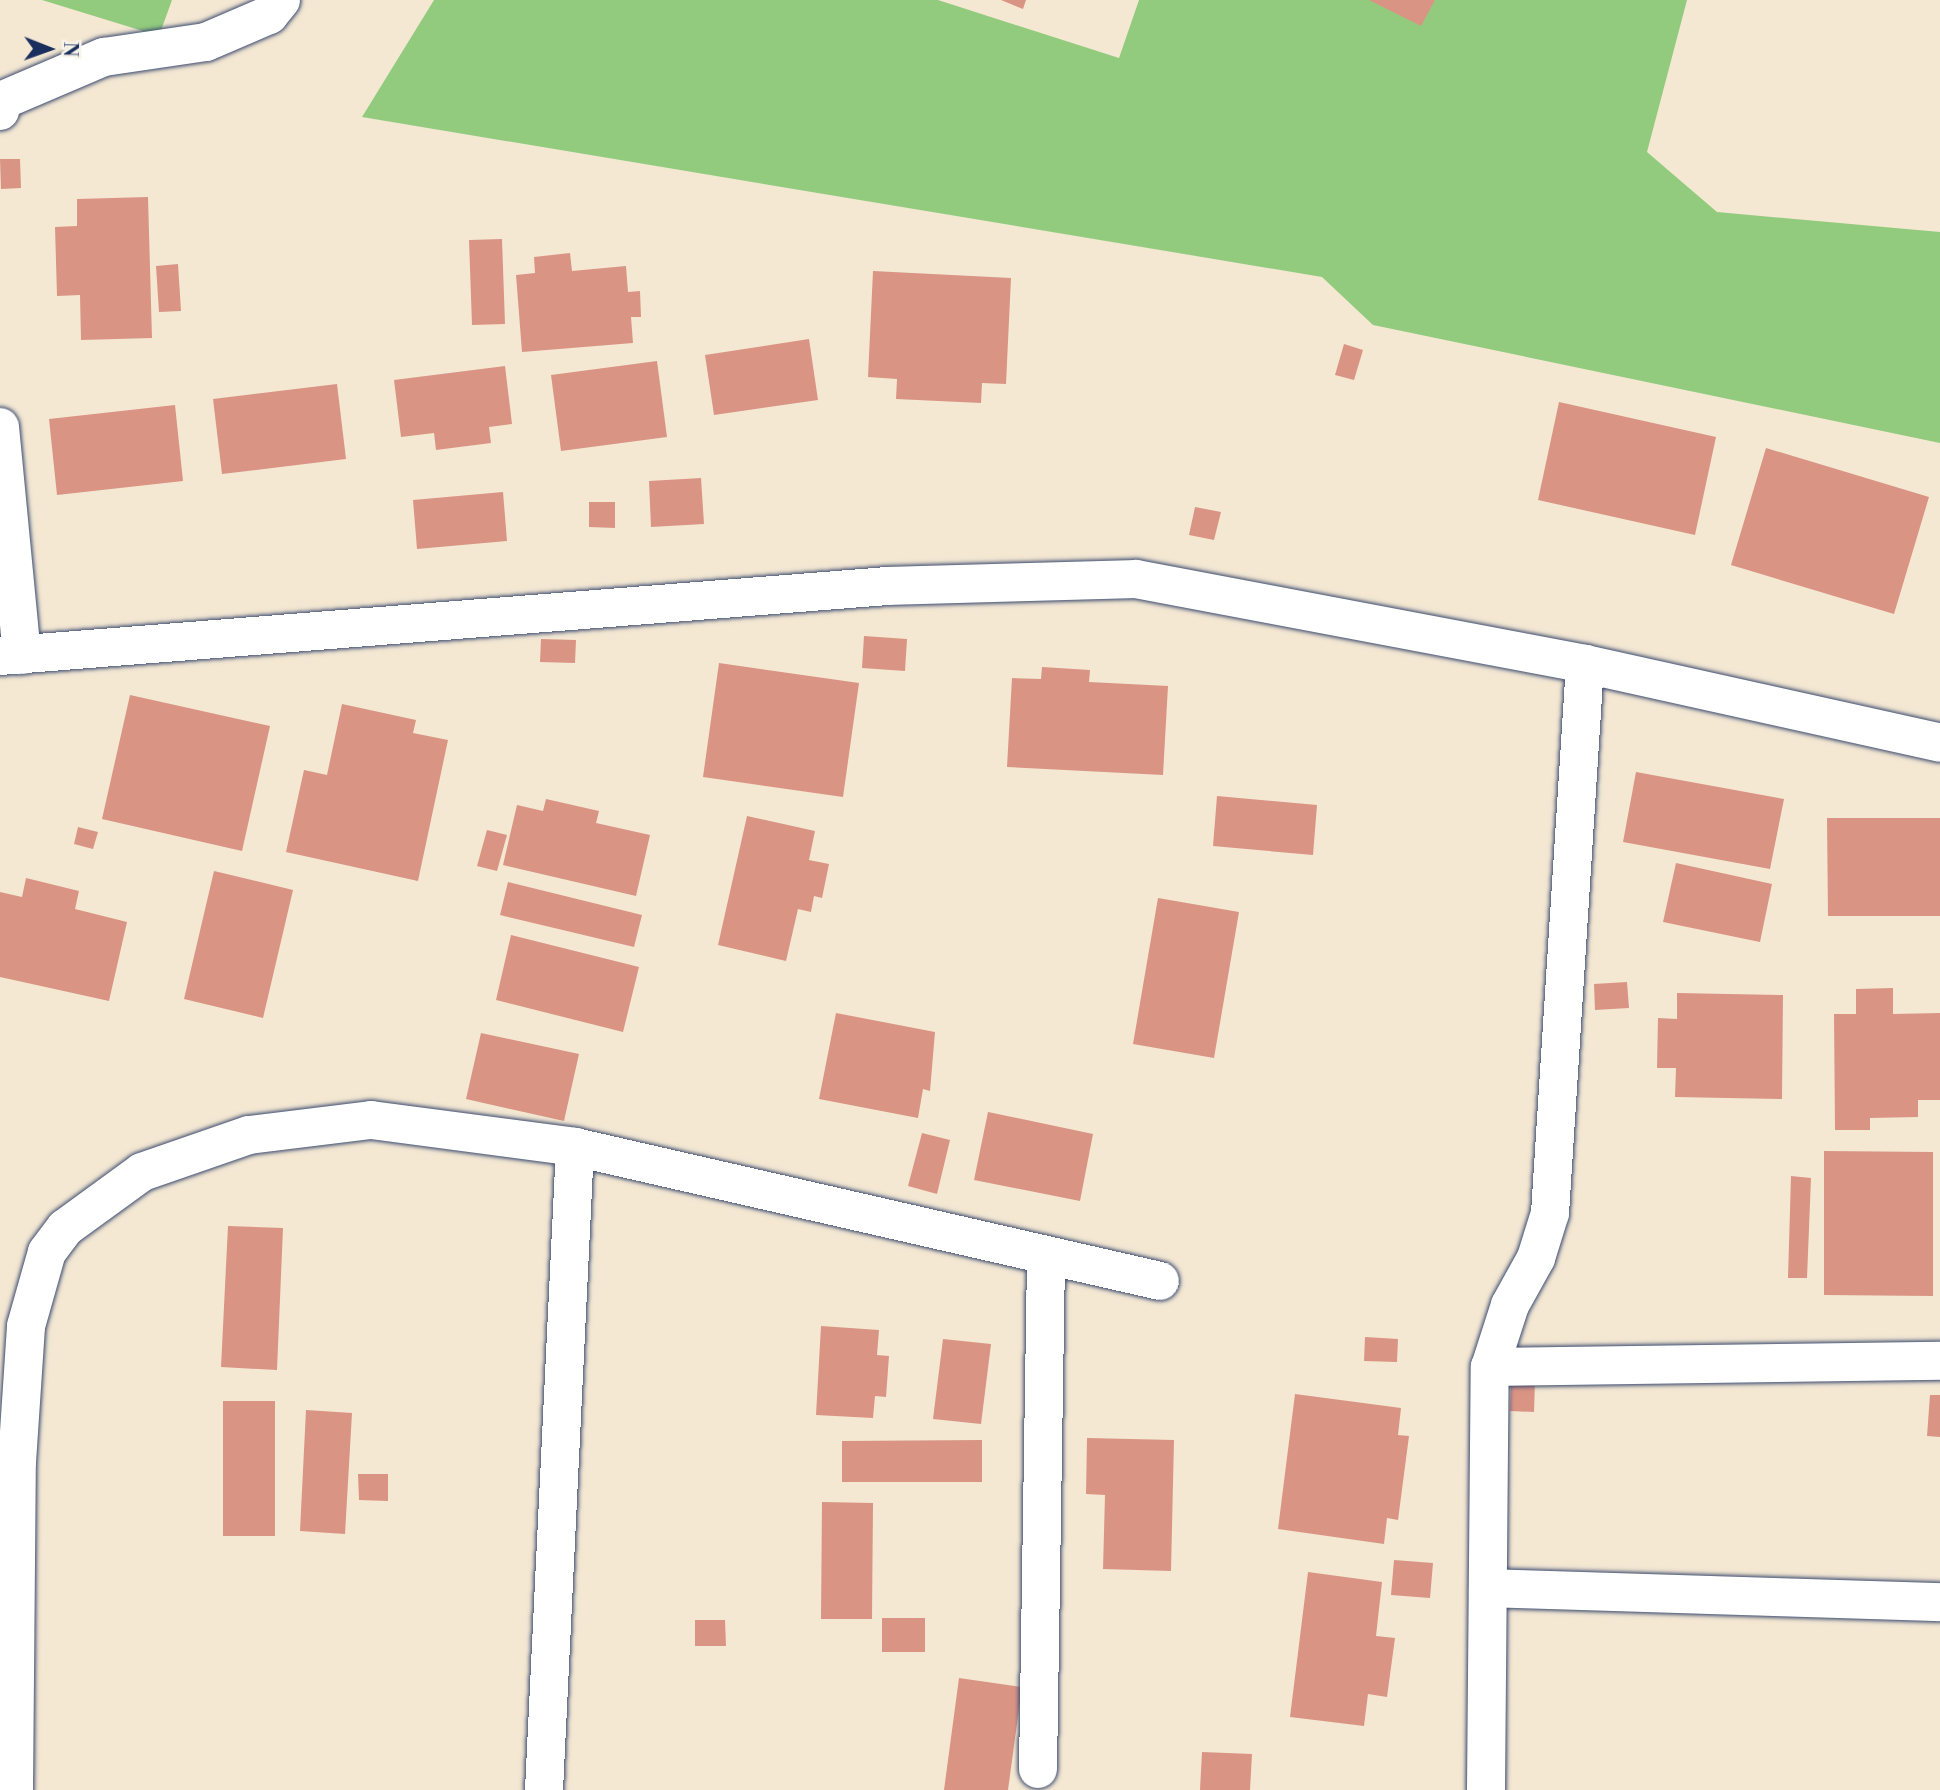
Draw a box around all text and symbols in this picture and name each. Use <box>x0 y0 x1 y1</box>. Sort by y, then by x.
north arrow <box>14 14 84 84</box>
text: N <box>58 42 82 57</box>

